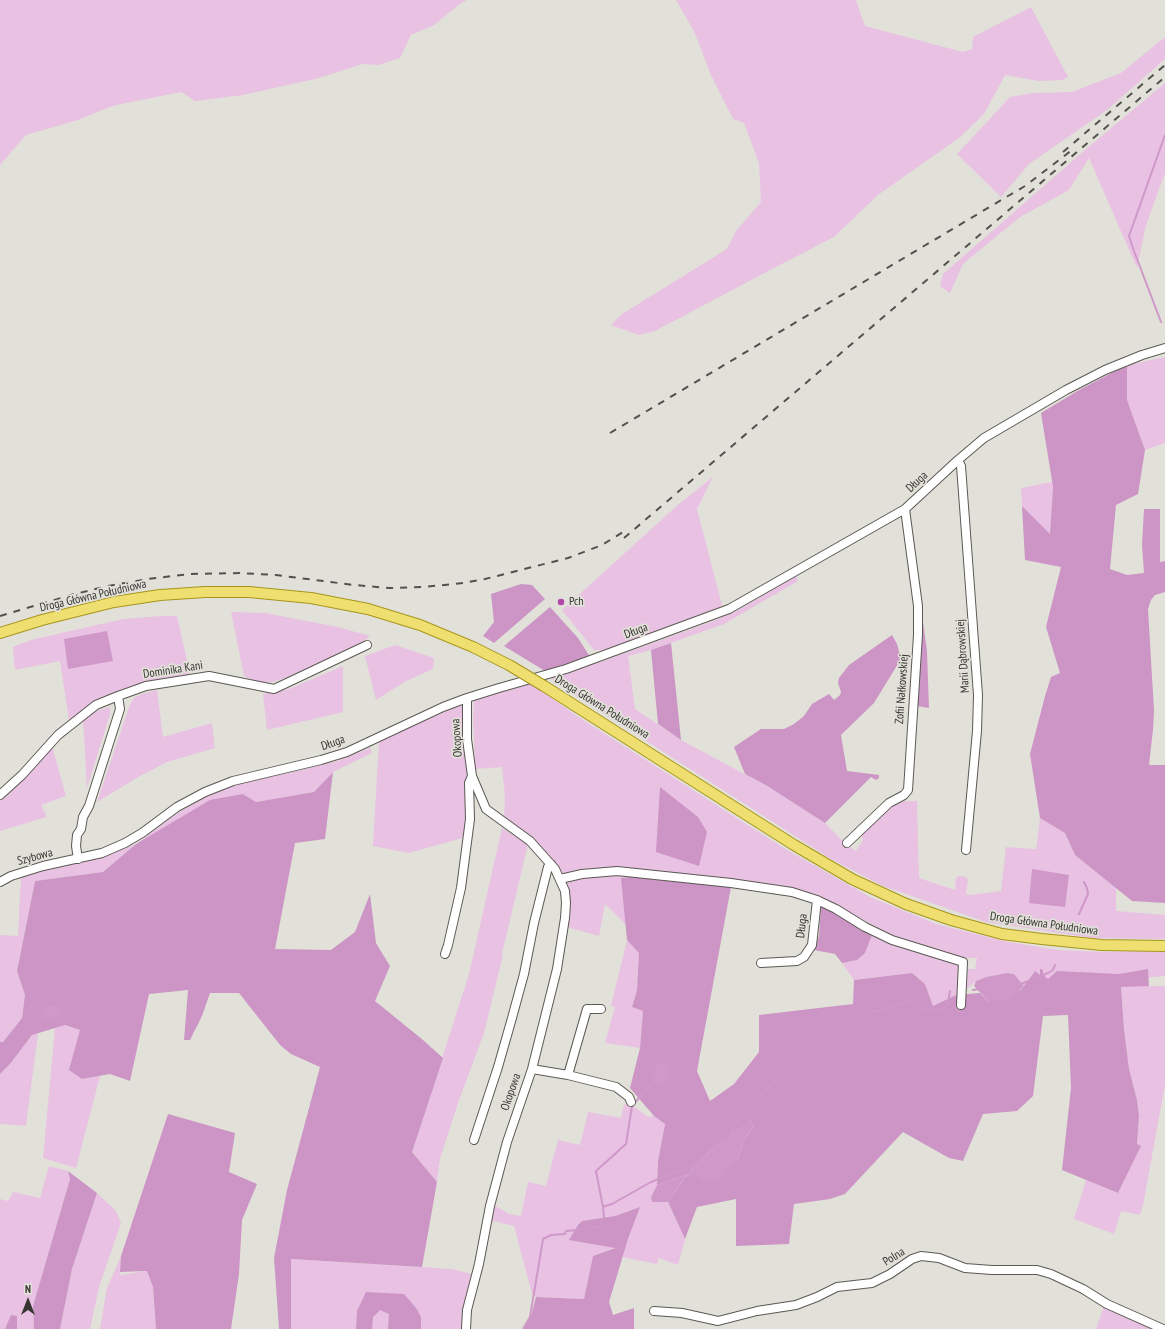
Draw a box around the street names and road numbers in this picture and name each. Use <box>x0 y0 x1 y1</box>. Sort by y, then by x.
street label: Długa <box>903 468 931 496</box>
street label: Droga Główna Południowa <box>38 577 148 615</box>
street label: Marii Dąbrowskiej <box>953 619 973 693</box>
street label: Długa <box>622 620 650 642</box>
street label: Zofii Nałkowskiej <box>892 654 912 724</box>
street label: Dominika Kani <box>142 658 204 682</box>
street label: Droga Główna Południowa <box>552 672 652 742</box>
street label: Okopowa <box>448 718 466 758</box>
street label: Długa <box>319 732 347 754</box>
street label: Szybowa <box>16 845 54 869</box>
street label: Droga Główna Południowa <box>989 909 1099 939</box>
street label: Długa <box>793 913 811 939</box>
street label: Okopowa <box>498 1071 524 1113</box>
street label: Polna <box>880 1245 908 1269</box>

